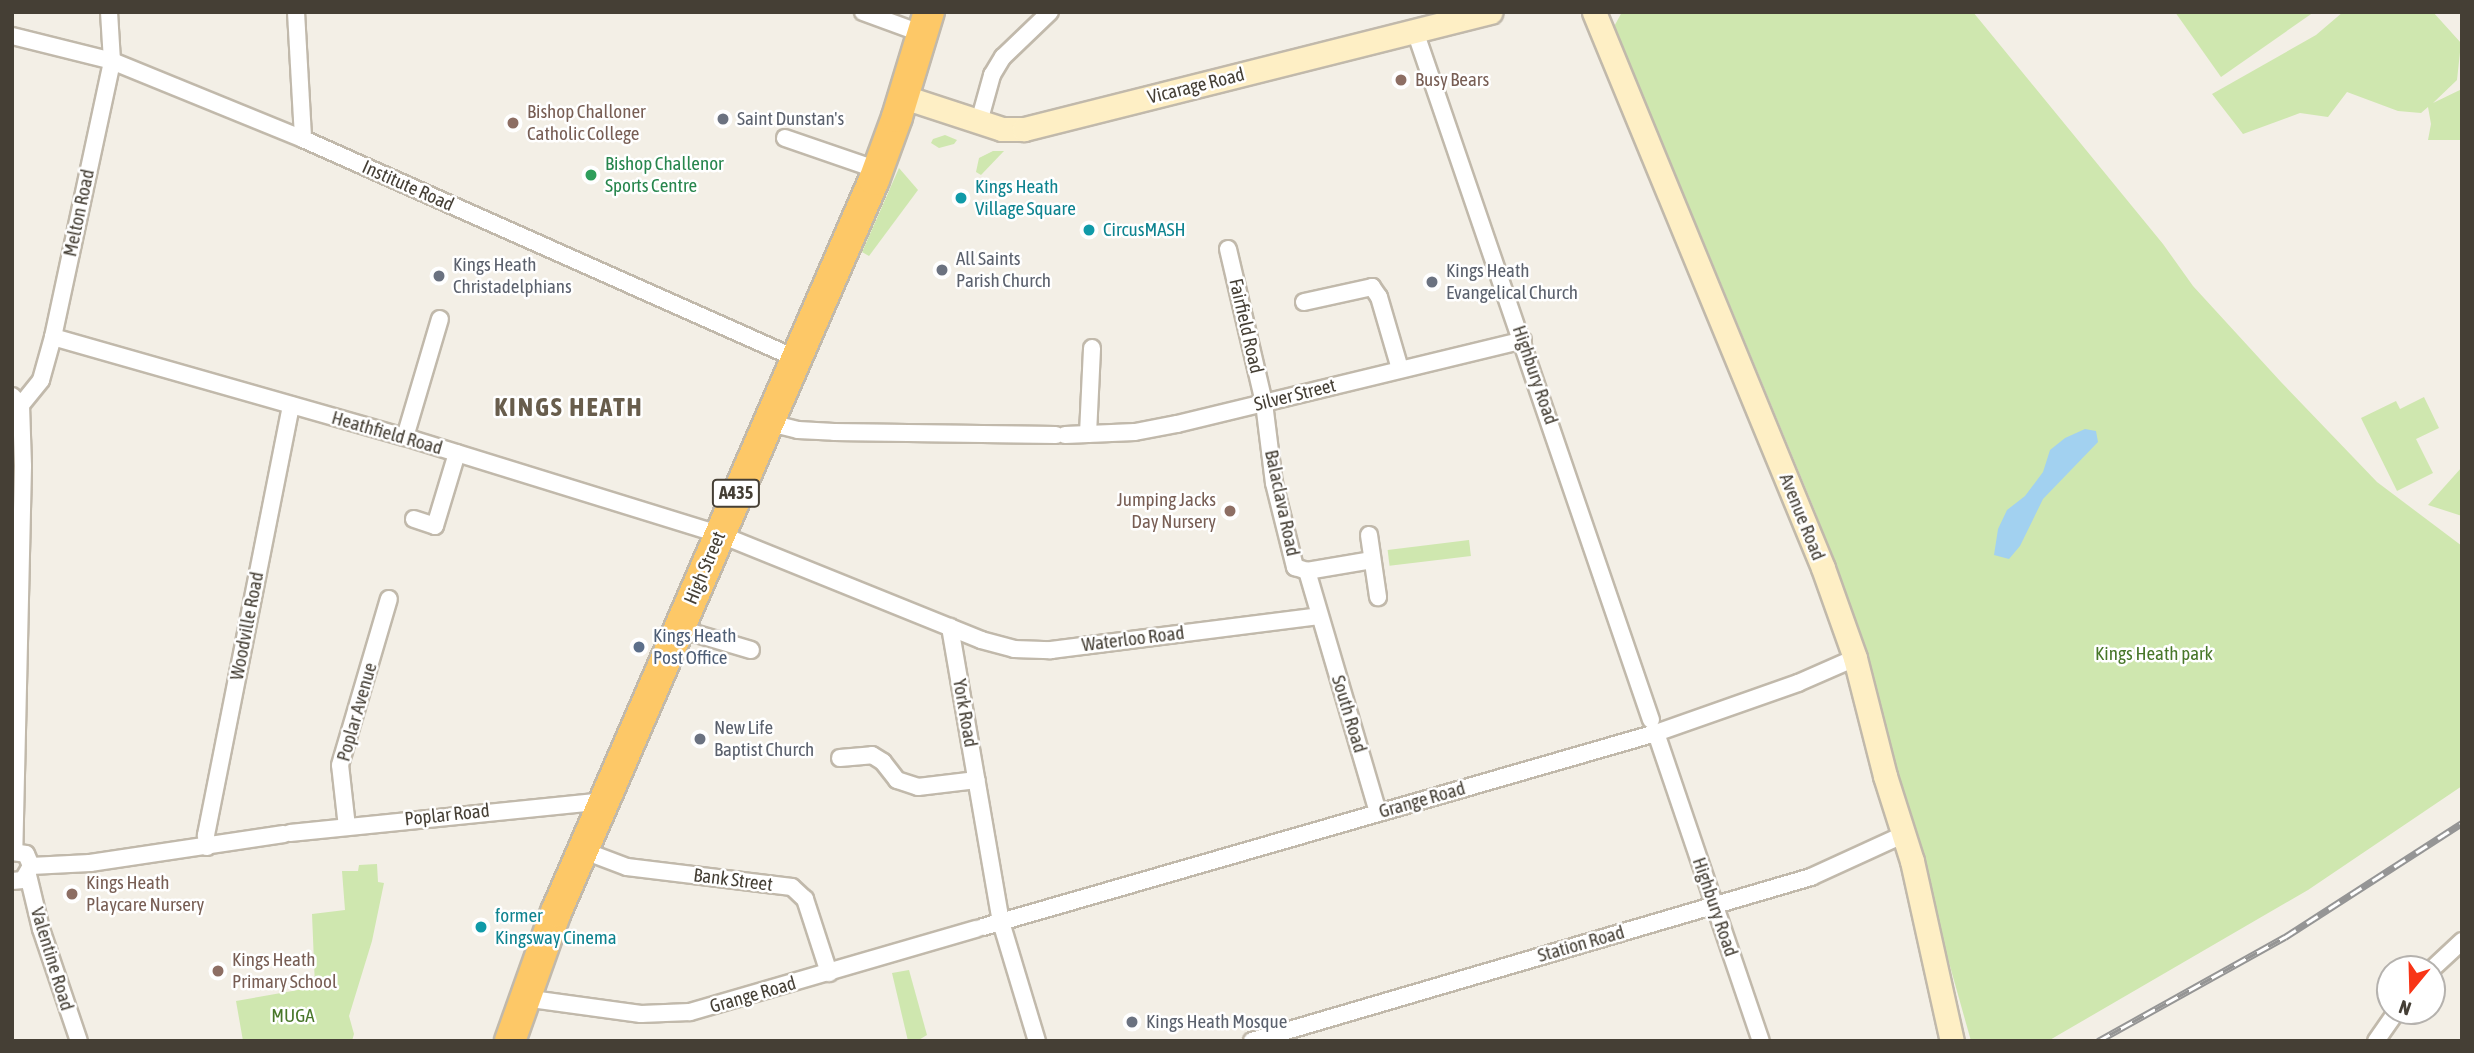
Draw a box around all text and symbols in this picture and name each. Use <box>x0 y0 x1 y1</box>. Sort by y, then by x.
street label: Vicarage Road <box>1145 63 1247 109</box>
place label: Busy Bears <box>1415 69 1489 91</box>
marker: Busy Bears <box>1393 72 1409 88</box>
place label: Bishop Challoner Catholic College <box>527 101 646 145</box>
place label: Saint Dunstan's <box>737 108 844 130</box>
marker: Saint Dunstan's <box>715 111 731 127</box>
marker: Bishop Challoner Catholic College <box>505 115 521 131</box>
place label: Bishop Challenor Sports Centre <box>605 153 724 197</box>
street label: Institute Road <box>359 156 457 216</box>
street label: Melton Road <box>59 167 99 259</box>
marker: Bishop Challenor Sports Centre <box>583 167 599 183</box>
place label: Kings Heath Village Square <box>975 176 1076 220</box>
marker: Kings Heath Village Square <box>953 190 969 206</box>
place label: CircusMASH <box>1103 219 1185 241</box>
marker: CircusMASH <box>1081 222 1097 238</box>
place label: All Saints Parish Church <box>956 248 1051 292</box>
place label: Kings Heath Christadelphians <box>453 254 572 298</box>
place label: Kings Heath Evangelical Church <box>1446 260 1578 304</box>
marker: All Saints Parish Church <box>934 262 950 278</box>
marker: Kings Heath Christadelphians <box>431 268 447 284</box>
marker: Kings Heath Evangelical Church <box>1424 274 1440 290</box>
street label: Fairfield Road <box>1224 276 1268 376</box>
street label: Highbury Road <box>1507 322 1563 428</box>
street label: Silver Street <box>1252 374 1338 416</box>
district label: KINGS HEATH <box>496 392 642 424</box>
street label: Heathfield Road <box>329 406 445 460</box>
street label: Balaclava Road <box>1260 448 1304 558</box>
street label: Avenue Road <box>1774 470 1830 564</box>
road number: A435 <box>712 478 760 508</box>
place label: Jumping Jacks Day Nursery <box>1117 489 1216 533</box>
marker: Jumping Jacks Day Nursery <box>1222 503 1238 519</box>
street label: High Street <box>679 528 731 608</box>
street label: Woodville Road <box>225 570 269 682</box>
street label: Waterloo Road <box>1080 621 1186 657</box>
place label: Kings Heath Post Office <box>653 625 737 669</box>
marker: Kings Heath Post Office <box>631 639 647 655</box>
park label: Kings Heath park <box>2095 643 2213 665</box>
street label: Poplar Avenue <box>332 660 382 764</box>
street label: South Road <box>1326 673 1372 755</box>
street label: York Road <box>948 677 982 749</box>
place label: New Life Baptist Church <box>714 717 814 761</box>
marker: New Life Baptist Church <box>692 731 708 747</box>
street label: Grange Road <box>1376 777 1468 823</box>
street label: Poplar Road <box>403 799 491 831</box>
street label: Highbury Road <box>1687 854 1743 960</box>
street label: Bank Street <box>692 864 774 896</box>
place label: Kings Heath Playcare Nursery <box>86 872 204 916</box>
marker: Kings Heath Playcare Nursery <box>64 886 80 902</box>
street label: Valentine Road <box>25 905 79 1013</box>
place label: former Kingsway Cinema <box>495 905 616 949</box>
marker: former Kingsway Cinema <box>473 919 489 935</box>
street label: Station Road <box>1535 921 1627 967</box>
place label: Kings Heath Primary School <box>232 949 337 993</box>
north arrow <box>2376 955 2446 1025</box>
marker: Kings Heath Primary School <box>210 963 226 979</box>
street label: Grange Road <box>707 972 799 1018</box>
text: N <box>2396 996 2414 1020</box>
park label: MUGA <box>271 1005 315 1027</box>
place label: Kings Heath Mosque <box>1146 1011 1287 1033</box>
marker: Kings Heath Mosque <box>1124 1014 1140 1030</box>

